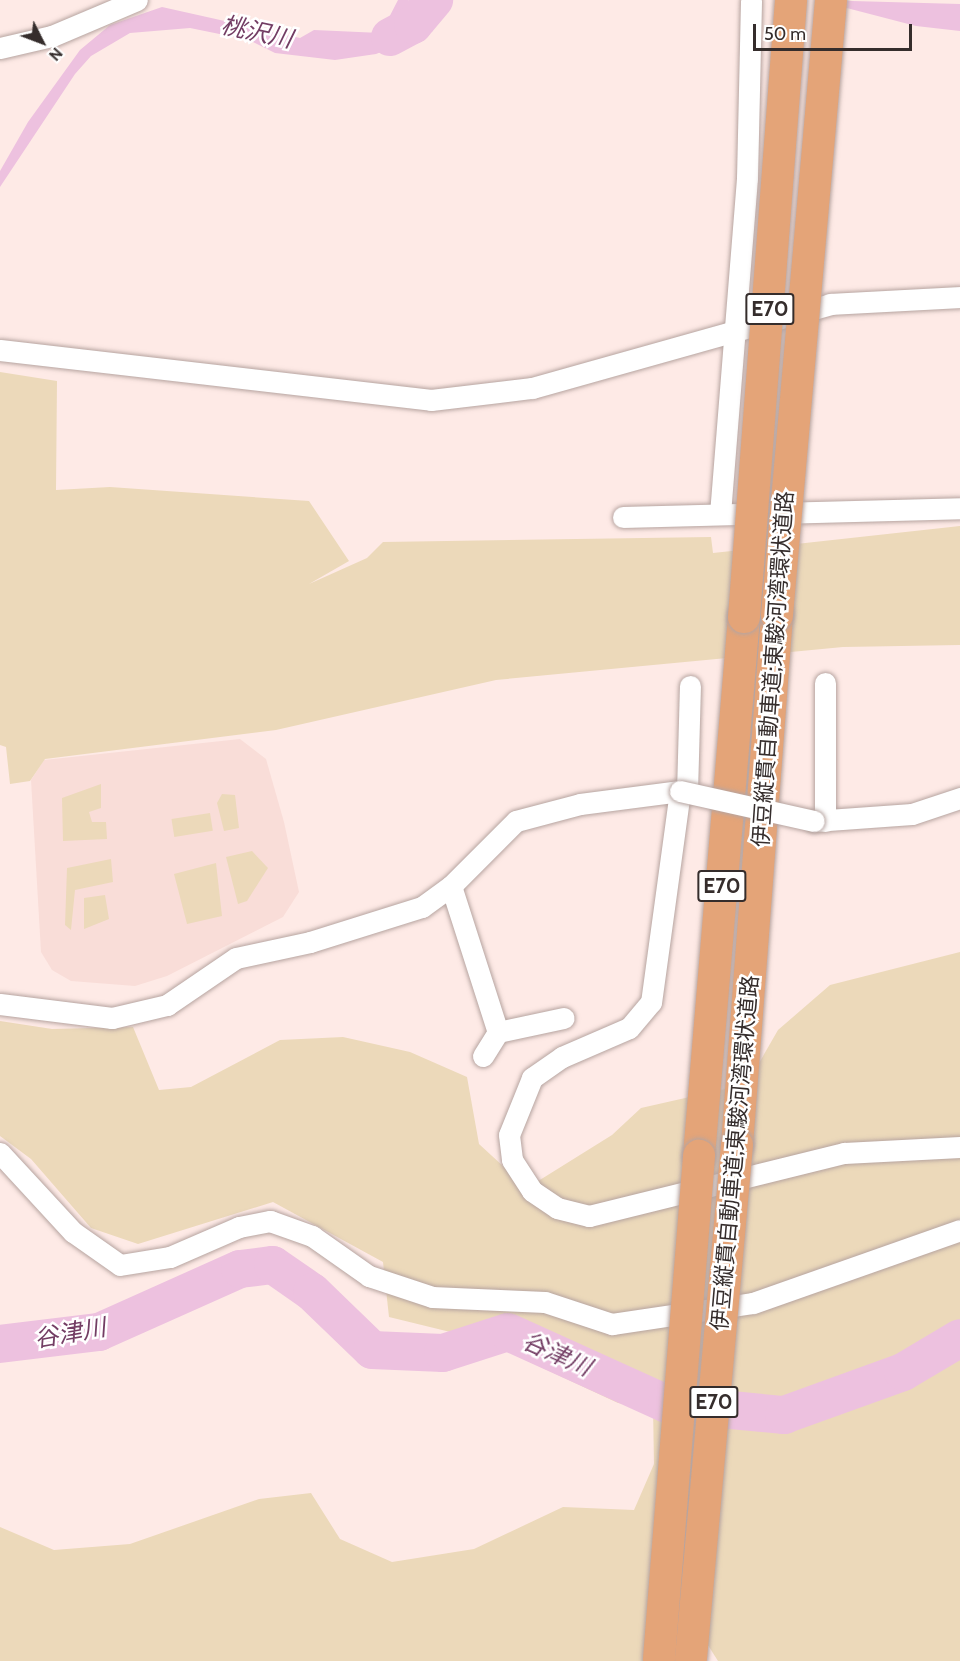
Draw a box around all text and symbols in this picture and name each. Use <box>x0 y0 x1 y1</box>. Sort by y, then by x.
water label: 桃沢川 <box>219 10 295 54</box>
north arrow <box>12 12 72 72</box>
scale bar <box>756 12 915 50</box>
text: 50 m <box>764 23 806 45</box>
text: N <box>45 44 67 65</box>
road number: E70 <box>744 291 796 327</box>
street label: 伊豆縦貫自動車道;東駿河湾環状道路 <box>747 490 799 848</box>
road number: E70 <box>696 868 748 904</box>
street label: 伊豆縦貫自動車道;東駿河湾環状道路 <box>706 974 764 1332</box>
water label: 谷津川 <box>32 1313 108 1353</box>
water label: 谷津川 <box>518 1326 596 1382</box>
road number: E70 <box>688 1384 740 1420</box>

